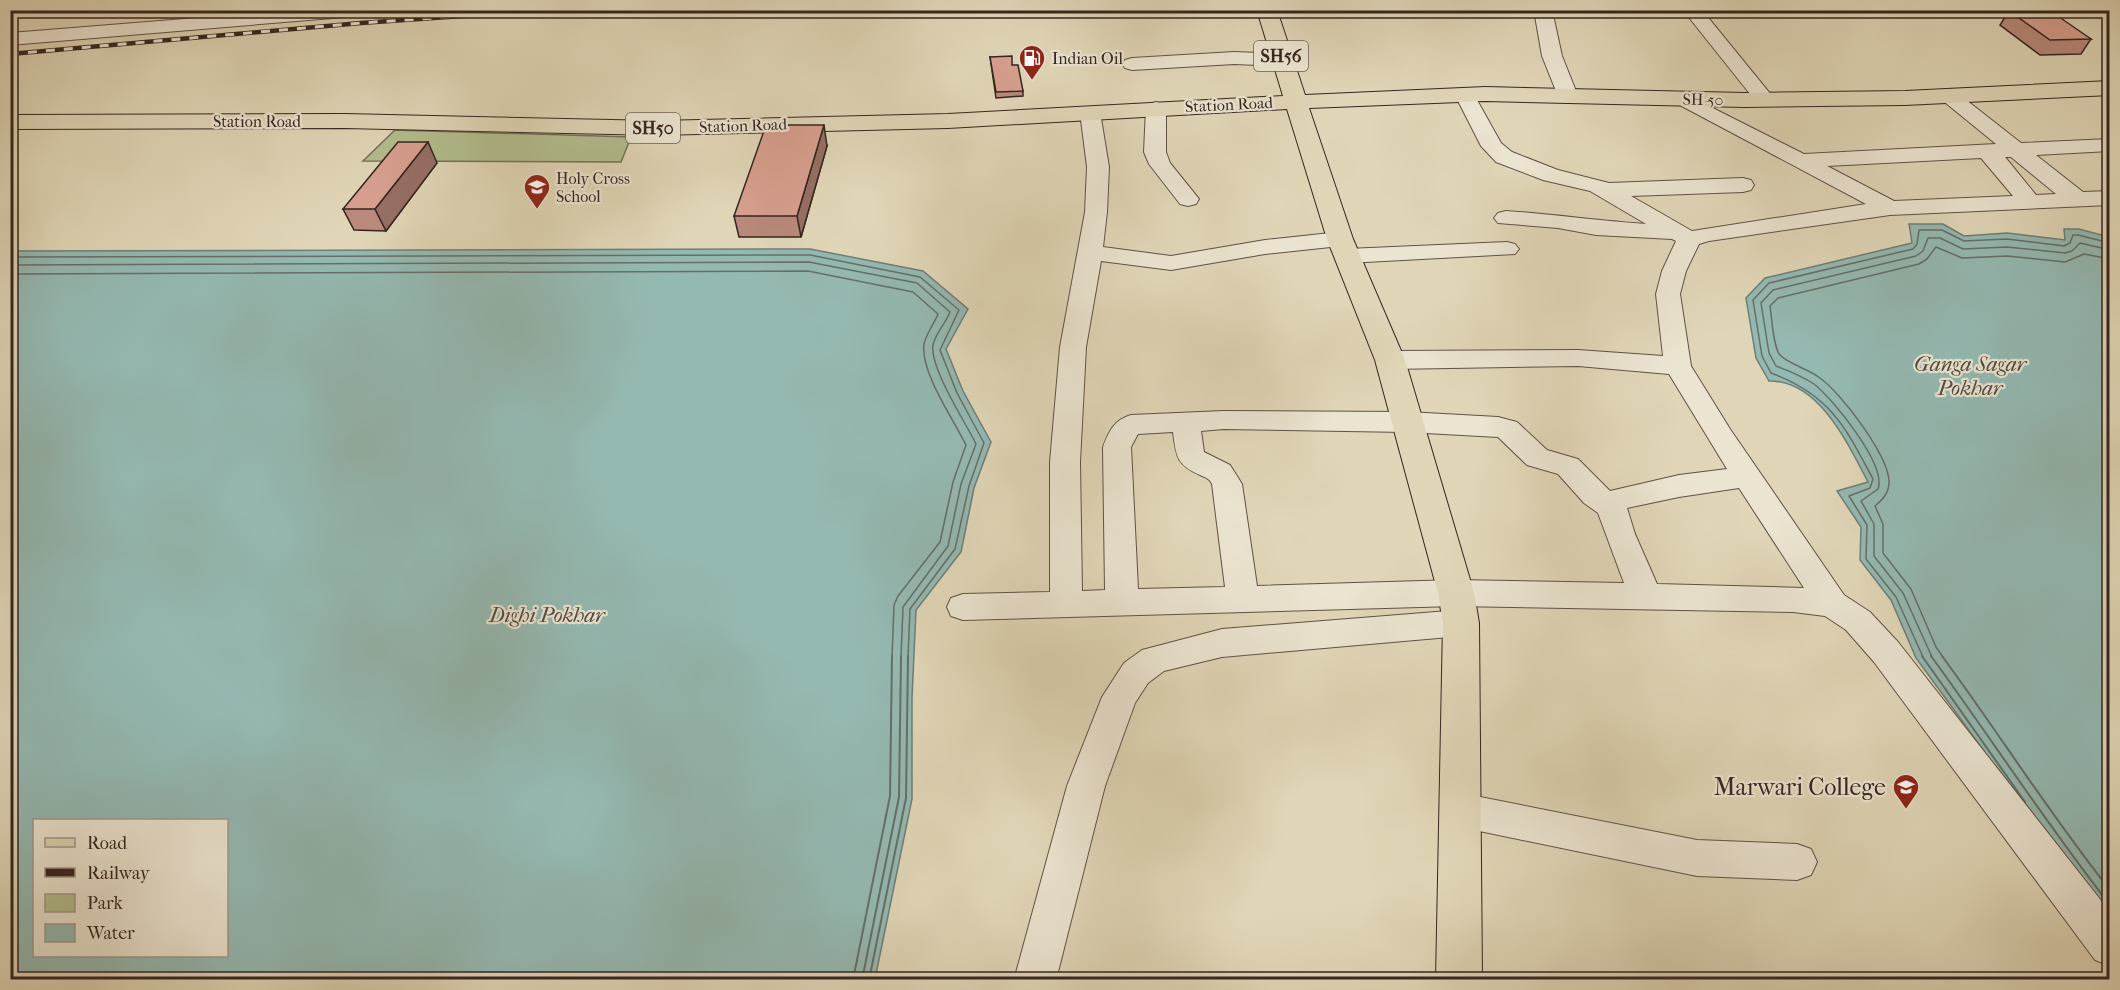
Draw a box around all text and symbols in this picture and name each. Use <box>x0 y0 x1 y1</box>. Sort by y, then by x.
road number: SH56 <box>1254 41 1308 71</box>
fuel station icon: Indian Oil <box>1017 43 1047 81</box>
place label: Indian Oil <box>1052 49 1123 68</box>
street label: SH-50 <box>1682 90 1724 109</box>
street label: Station Road <box>1185 93 1274 116</box>
street label: Station Road <box>213 112 301 131</box>
road number: SH50 <box>626 113 680 143</box>
street label: Station Road <box>699 114 788 137</box>
place label: Holy Cross School <box>556 169 630 206</box>
school or university icon: Holy Cross School <box>522 172 552 210</box>
water label: Ganga Sagar Pokhar <box>1914 352 2028 400</box>
water label: Dighi Pokhar <box>487 603 606 627</box>
school or university icon: Marwari College <box>1891 772 1921 810</box>
place label: Marwari College <box>1714 773 1886 801</box>
legend <box>33 819 228 957</box>
text: Road <box>87 833 127 854</box>
text: Railway <box>87 863 151 884</box>
text: Park <box>87 893 124 914</box>
text: Water <box>86 923 135 944</box>

